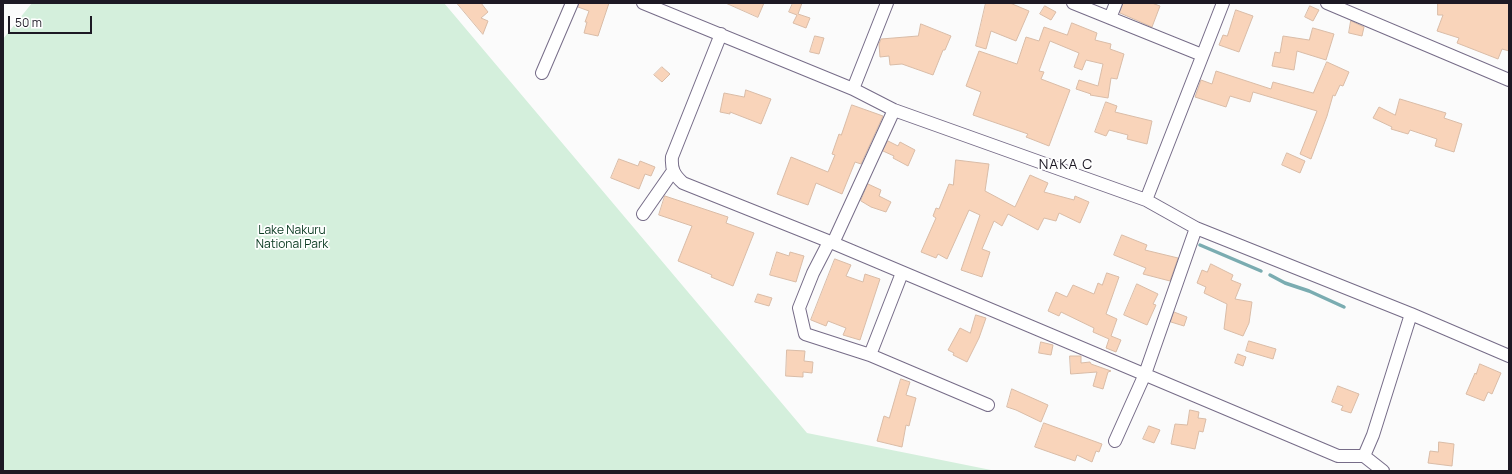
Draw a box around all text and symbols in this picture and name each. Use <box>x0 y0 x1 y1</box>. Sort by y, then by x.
scale bar <box>10 8 94 34</box>
text: 50 m <box>15 14 42 31</box>
district label: NAKA C <box>1039 157 1093 173</box>
park label: Lake Nakuru National Park <box>256 224 328 252</box>

